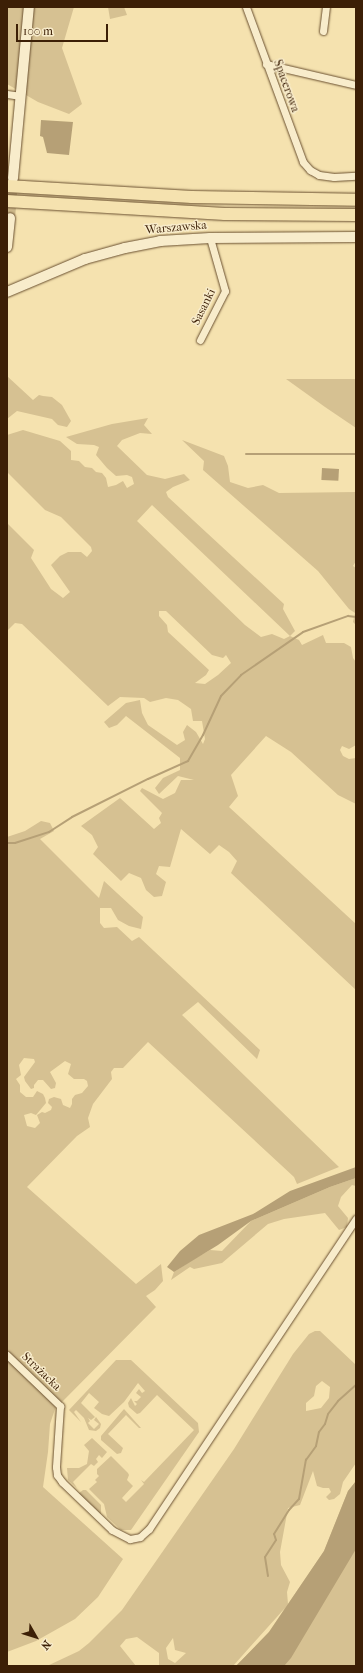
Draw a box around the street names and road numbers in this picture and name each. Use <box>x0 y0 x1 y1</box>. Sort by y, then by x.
street label: Spacerowa <box>270 58 302 114</box>
street label: Warszawska <box>145 218 207 238</box>
street label: Sasanki <box>189 287 219 327</box>
street label: Strażacka <box>18 1350 64 1394</box>

